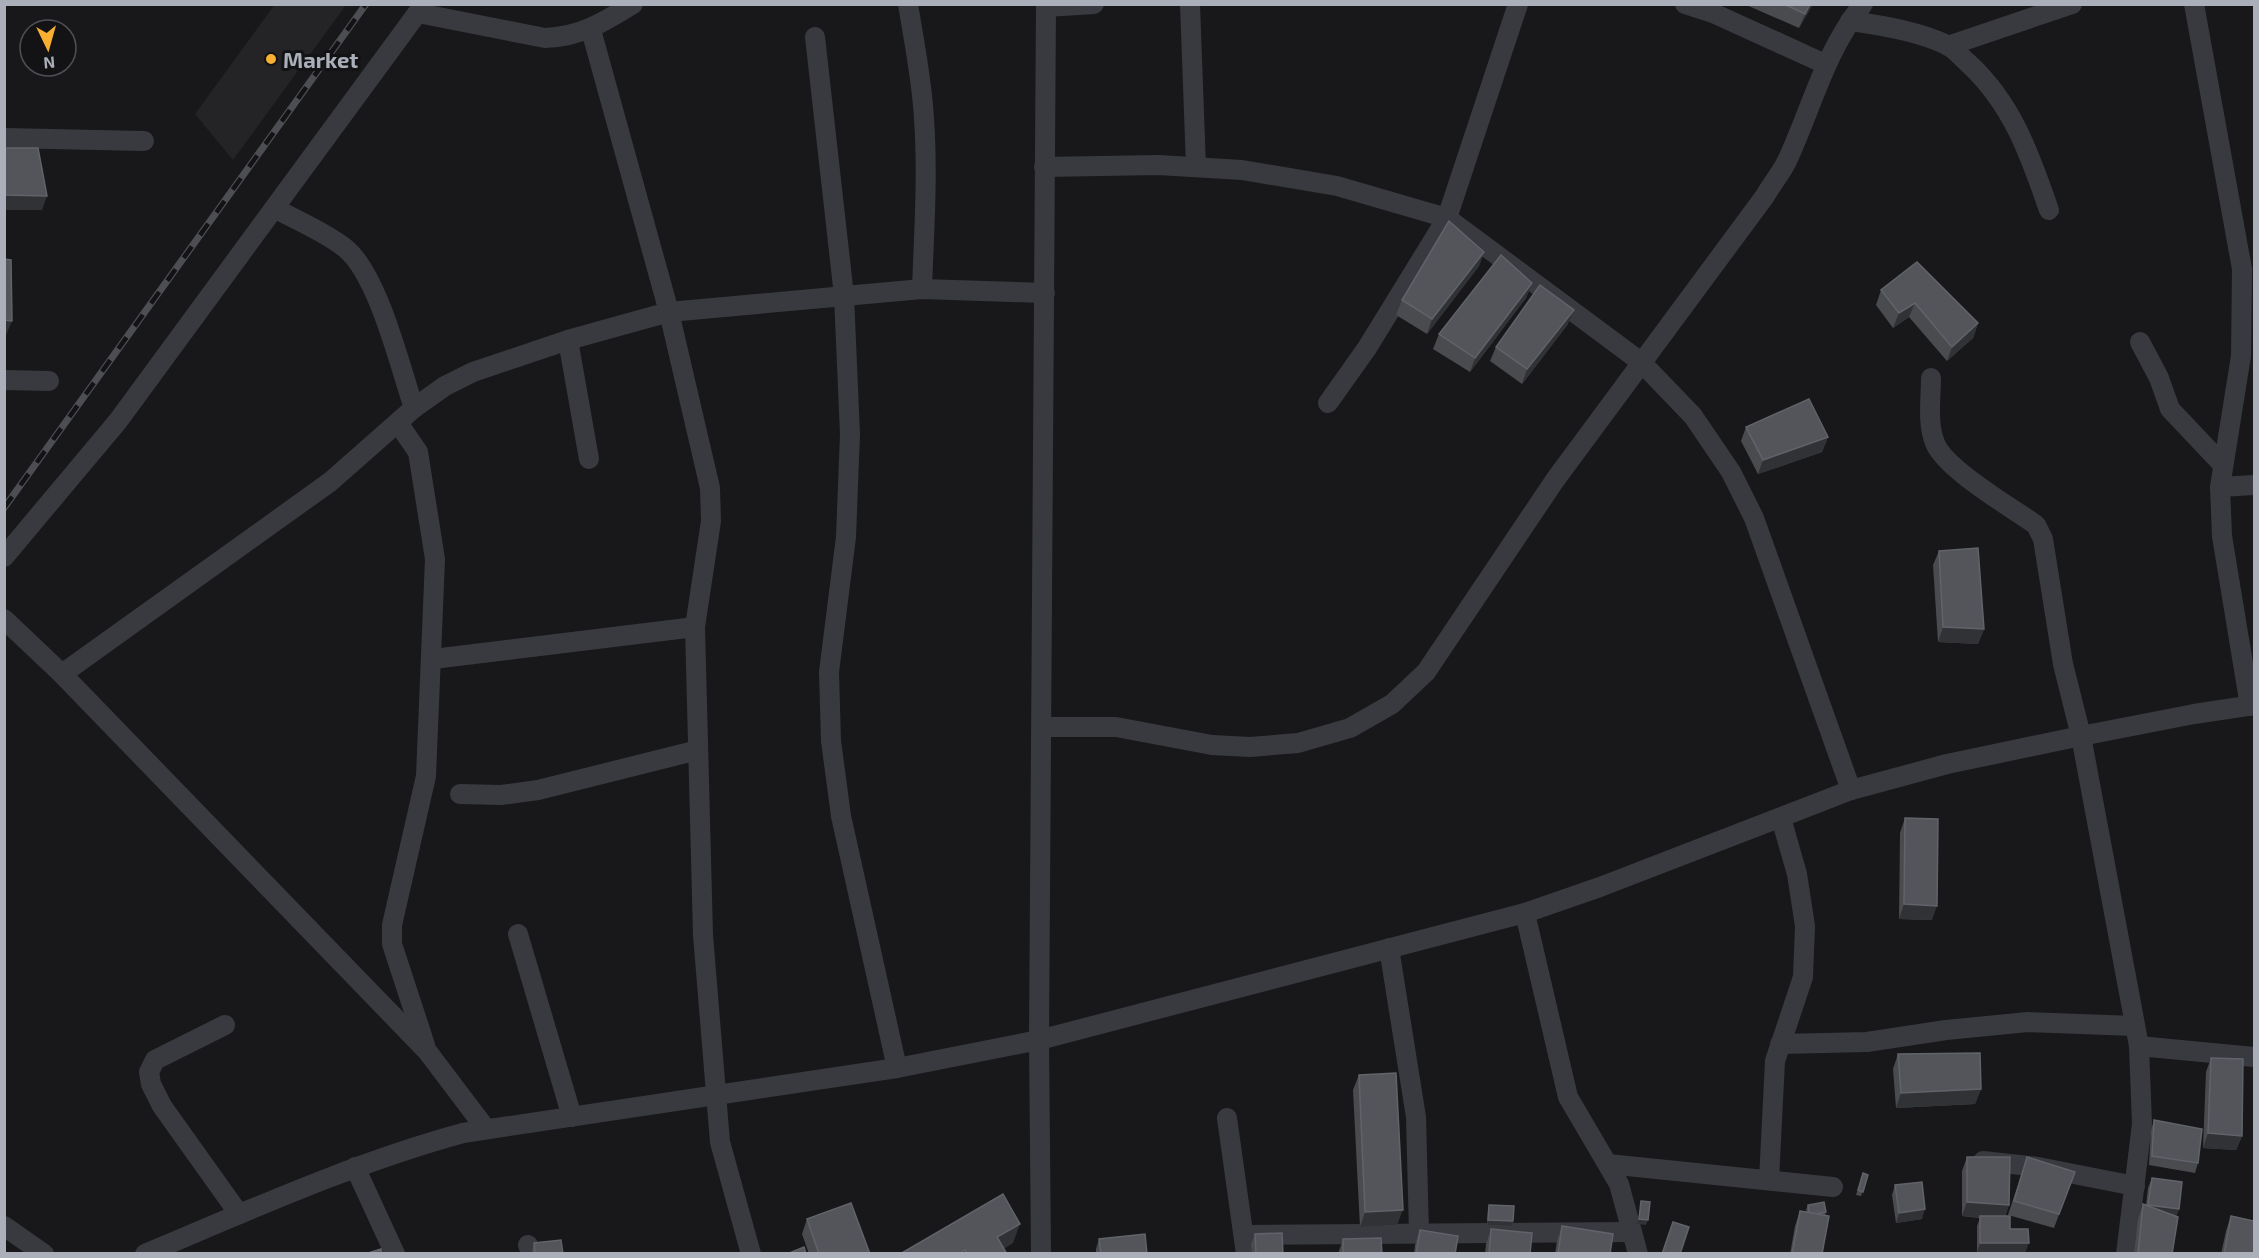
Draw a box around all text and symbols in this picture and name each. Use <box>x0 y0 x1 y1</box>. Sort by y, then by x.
north arrow <box>18 18 78 78</box>
place label: Market <box>283 46 358 72</box>
marker: Market <box>264 52 278 66</box>
text: N <box>43 53 56 73</box>

